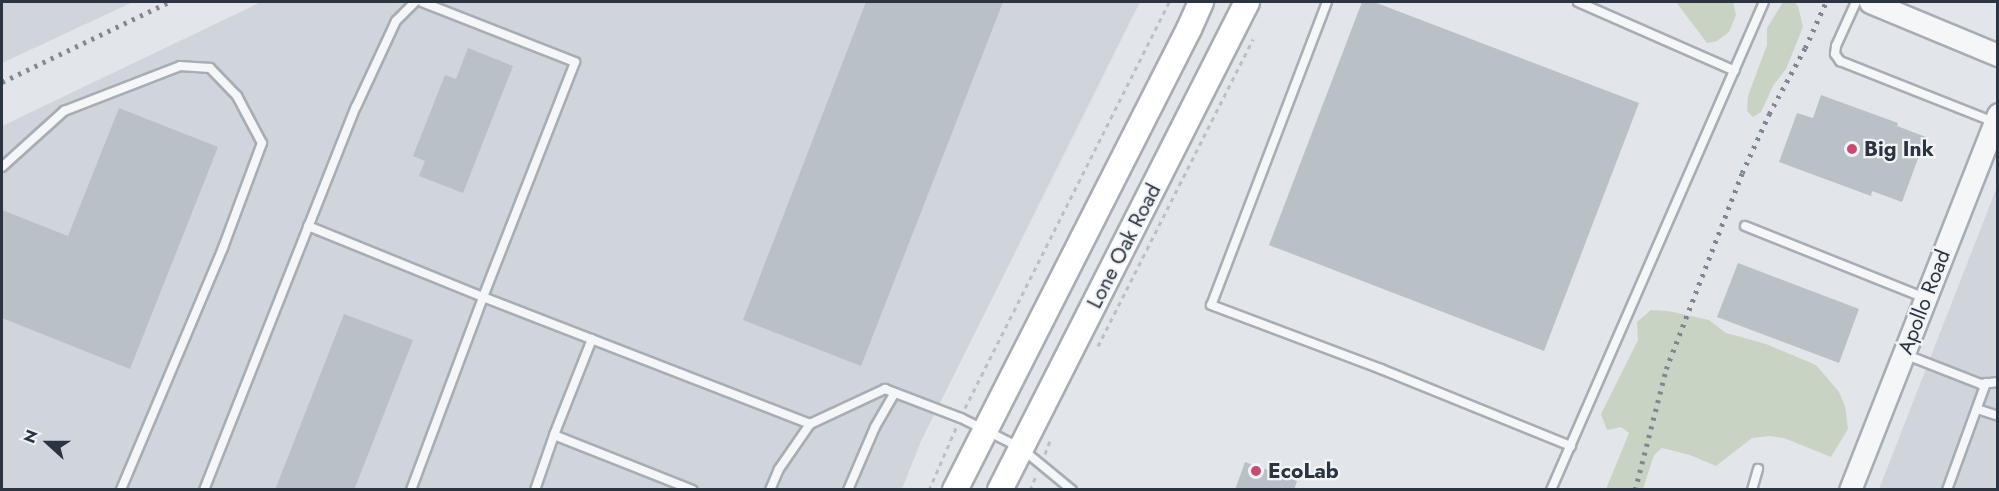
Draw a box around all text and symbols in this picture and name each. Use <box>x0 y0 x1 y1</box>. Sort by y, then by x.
place label: Big Ink <box>1864 136 1934 162</box>
marker: Big Ink <box>1845 142 1859 156</box>
street label: Lone Oak Road <box>1082 179 1166 313</box>
street label: Apollo Road <box>1893 246 1955 358</box>
north arrow <box>18 413 78 473</box>
text: N <box>18 426 44 446</box>
place label: EcoLab <box>1268 458 1339 484</box>
marker: EcoLab <box>1249 464 1263 478</box>

